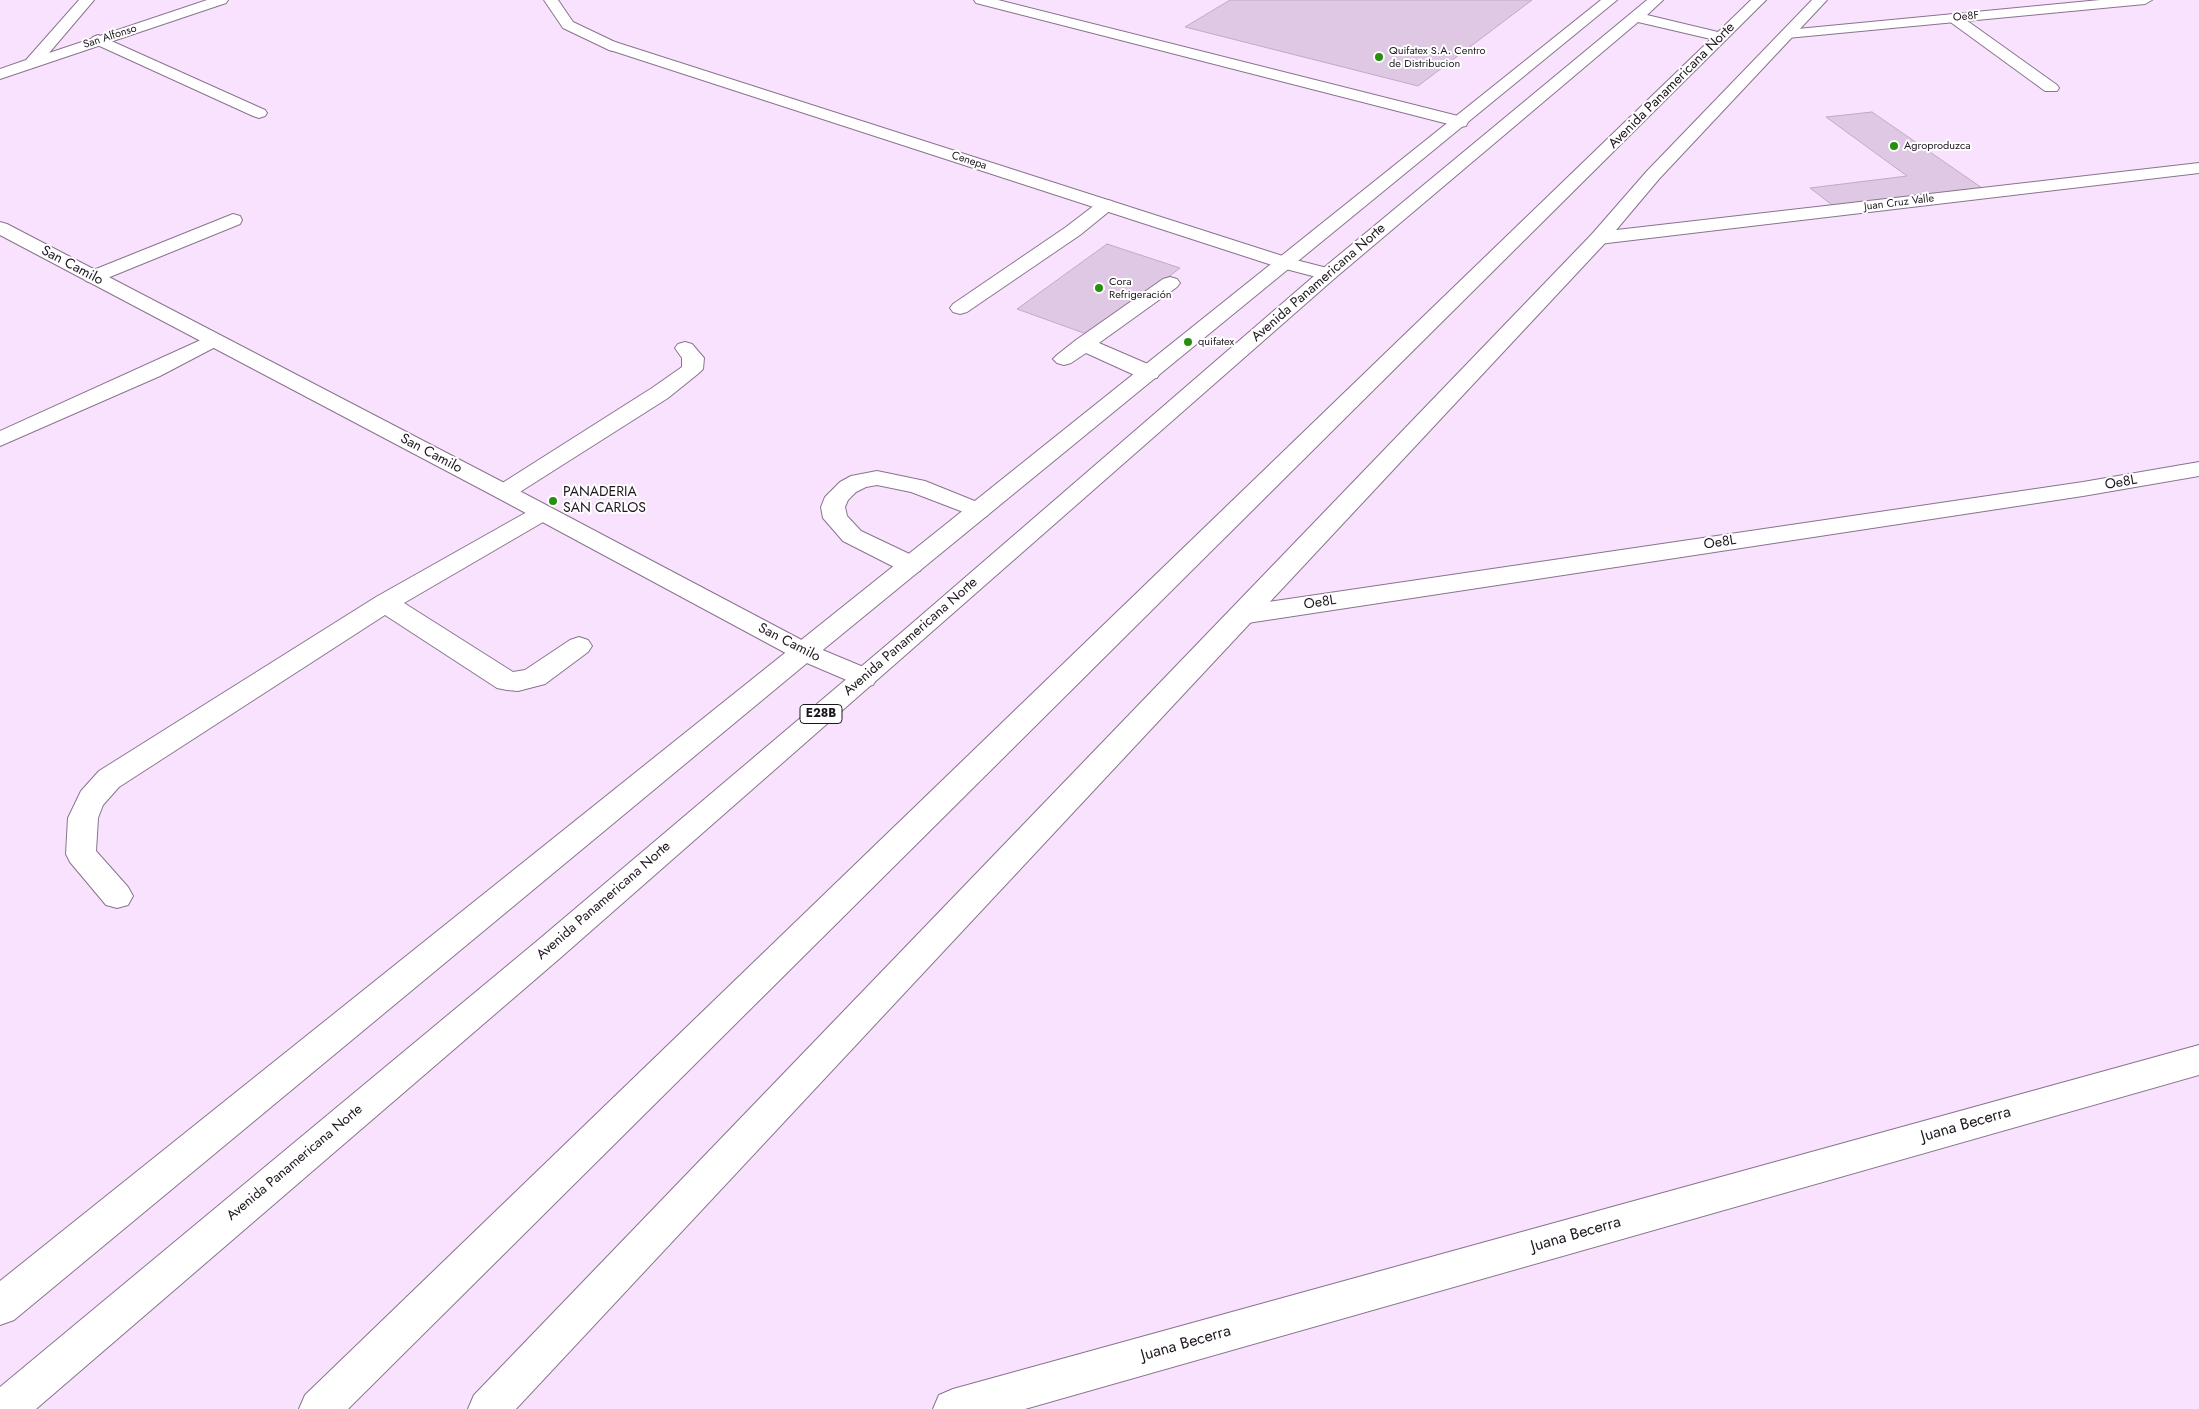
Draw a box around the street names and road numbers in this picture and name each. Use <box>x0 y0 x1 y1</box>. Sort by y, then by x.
street label: Oe8F <box>1953 9 1979 25</box>
street label: Avenida Panamericana Norte <box>1605 19 1739 153</box>
street label: San Alfonso <box>82 22 138 52</box>
street label: Cenepa <box>950 149 988 173</box>
street label: Juan Cruz Valle <box>1863 192 1935 214</box>
street label: Avenida Panamericana Norte <box>1249 220 1389 346</box>
street label: San Camilo <box>38 243 106 289</box>
street label: San Camilo <box>397 431 465 477</box>
street label: Oe8L <box>2104 472 2138 494</box>
street label: Oe8L <box>1703 532 1737 554</box>
street label: Avenida Panamericana Norte <box>841 574 981 700</box>
street label: Oe8L <box>1303 592 1337 614</box>
street label: San Camilo <box>755 620 823 666</box>
road number: E28B <box>800 704 842 724</box>
street label: Avenida Panamericana Norte <box>534 838 674 964</box>
street label: Avenida Panamericana Norte <box>224 1101 366 1225</box>
street label: Juana Becerra <box>1919 1103 2013 1147</box>
street label: Juana Becerra <box>1529 1213 1623 1257</box>
street label: Juana Becerra <box>1139 1322 1233 1366</box>

